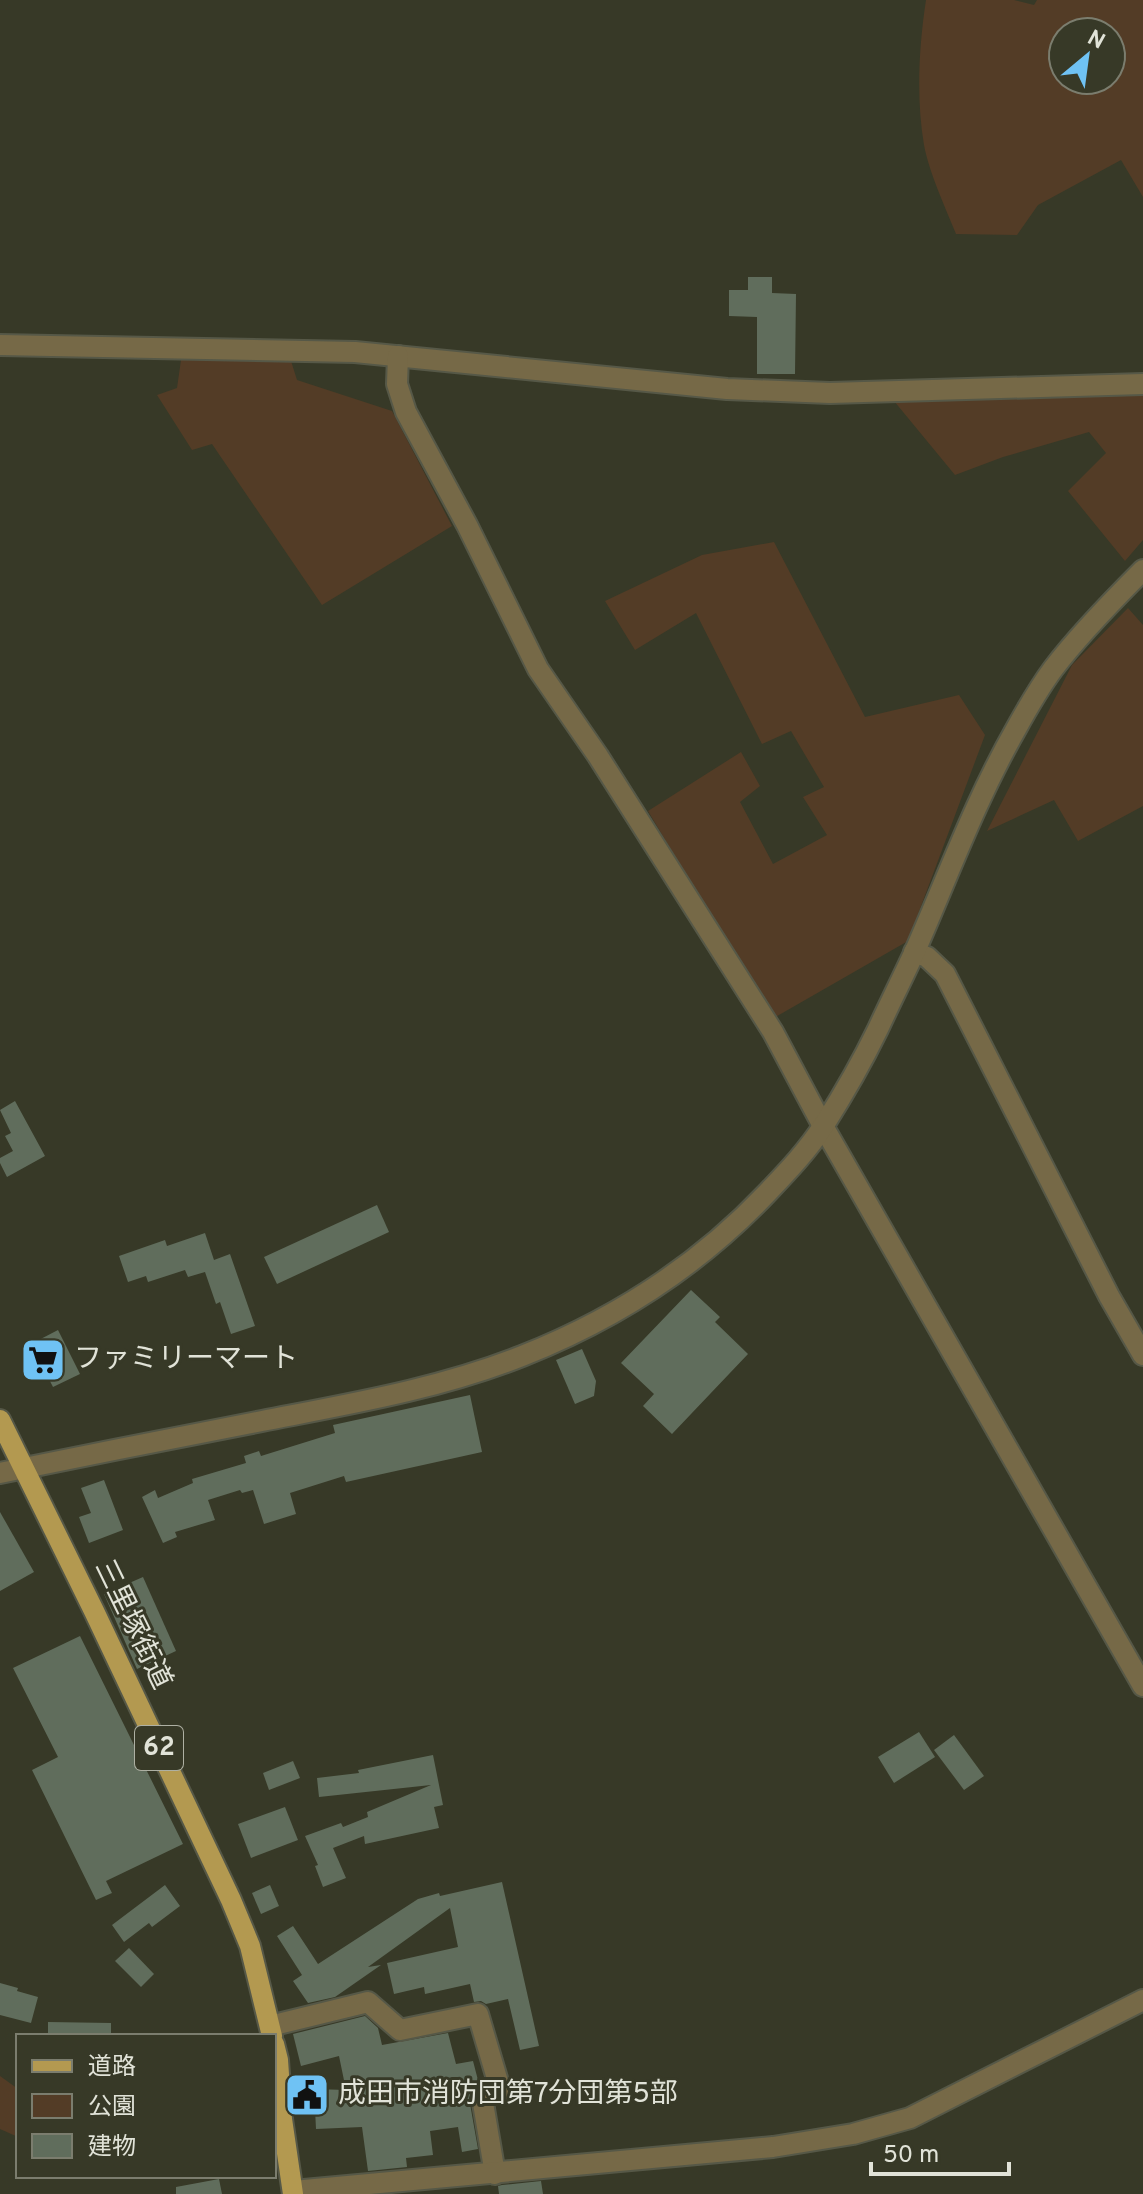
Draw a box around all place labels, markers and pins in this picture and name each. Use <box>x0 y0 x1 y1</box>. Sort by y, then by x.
supermarket icon: ファミリーマート <box>19 1336 67 1384</box>
place label: ファミリーマート <box>74 1342 298 1378</box>
public building icon: 成田市消防団第7分団第5部 <box>283 2071 331 2119</box>
place label: 成田市消防団第7分団第5部 <box>338 2077 678 2113</box>

